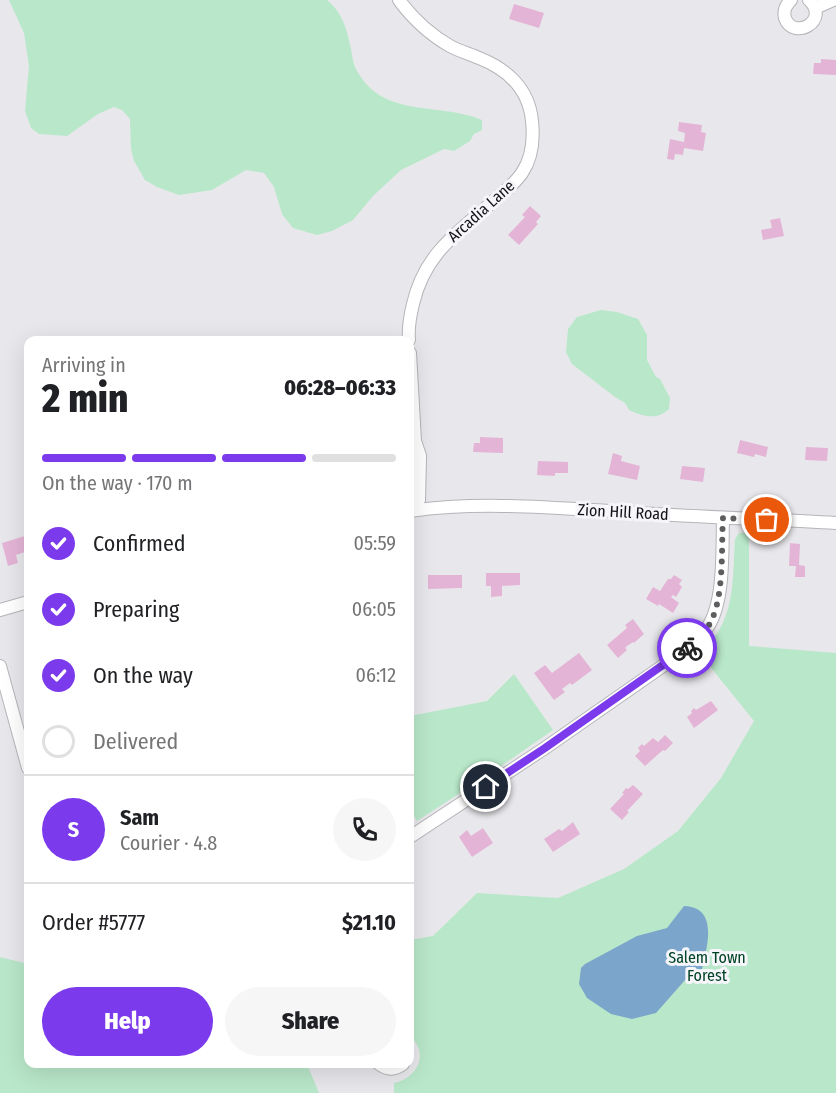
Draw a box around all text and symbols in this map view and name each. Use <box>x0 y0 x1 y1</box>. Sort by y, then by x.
street label: Arcadia Lane <box>444 176 518 246</box>
text: Arriving in <box>42 353 126 377</box>
text: 06:28–06:33 <box>284 374 396 401</box>
text: 2 min <box>42 376 128 422</box>
text: On the way · 170 m <box>42 471 193 495</box>
pin <box>741 494 792 545</box>
street label: Zion Hill Road <box>577 500 669 524</box>
icon: bag <box>750 503 783 536</box>
icon: check <box>42 527 75 560</box>
text: Confirmed <box>93 530 186 557</box>
text: 05:59 <box>353 531 396 555</box>
icon: check <box>42 593 75 626</box>
text: Preparing <box>93 596 179 623</box>
text: 06:05 <box>352 597 396 621</box>
courier <box>657 618 717 678</box>
icon: bike <box>671 632 704 665</box>
icon: check <box>42 659 75 692</box>
text: On the way <box>93 662 193 689</box>
text: 06:12 <box>356 663 396 687</box>
text: Delivered <box>93 728 178 755</box>
pin <box>460 761 511 812</box>
icon: home <box>469 770 502 803</box>
button: phone <box>333 798 396 861</box>
text: Sam <box>120 804 159 831</box>
text: S <box>68 816 79 843</box>
text: Courier · 4.8 <box>120 831 217 855</box>
text: Order #5777 <box>42 909 145 936</box>
text: $21.10 <box>342 909 396 936</box>
park label: Salem Town Forest <box>668 948 746 985</box>
button: Help <box>42 987 213 1056</box>
button: Share <box>225 987 396 1056</box>

